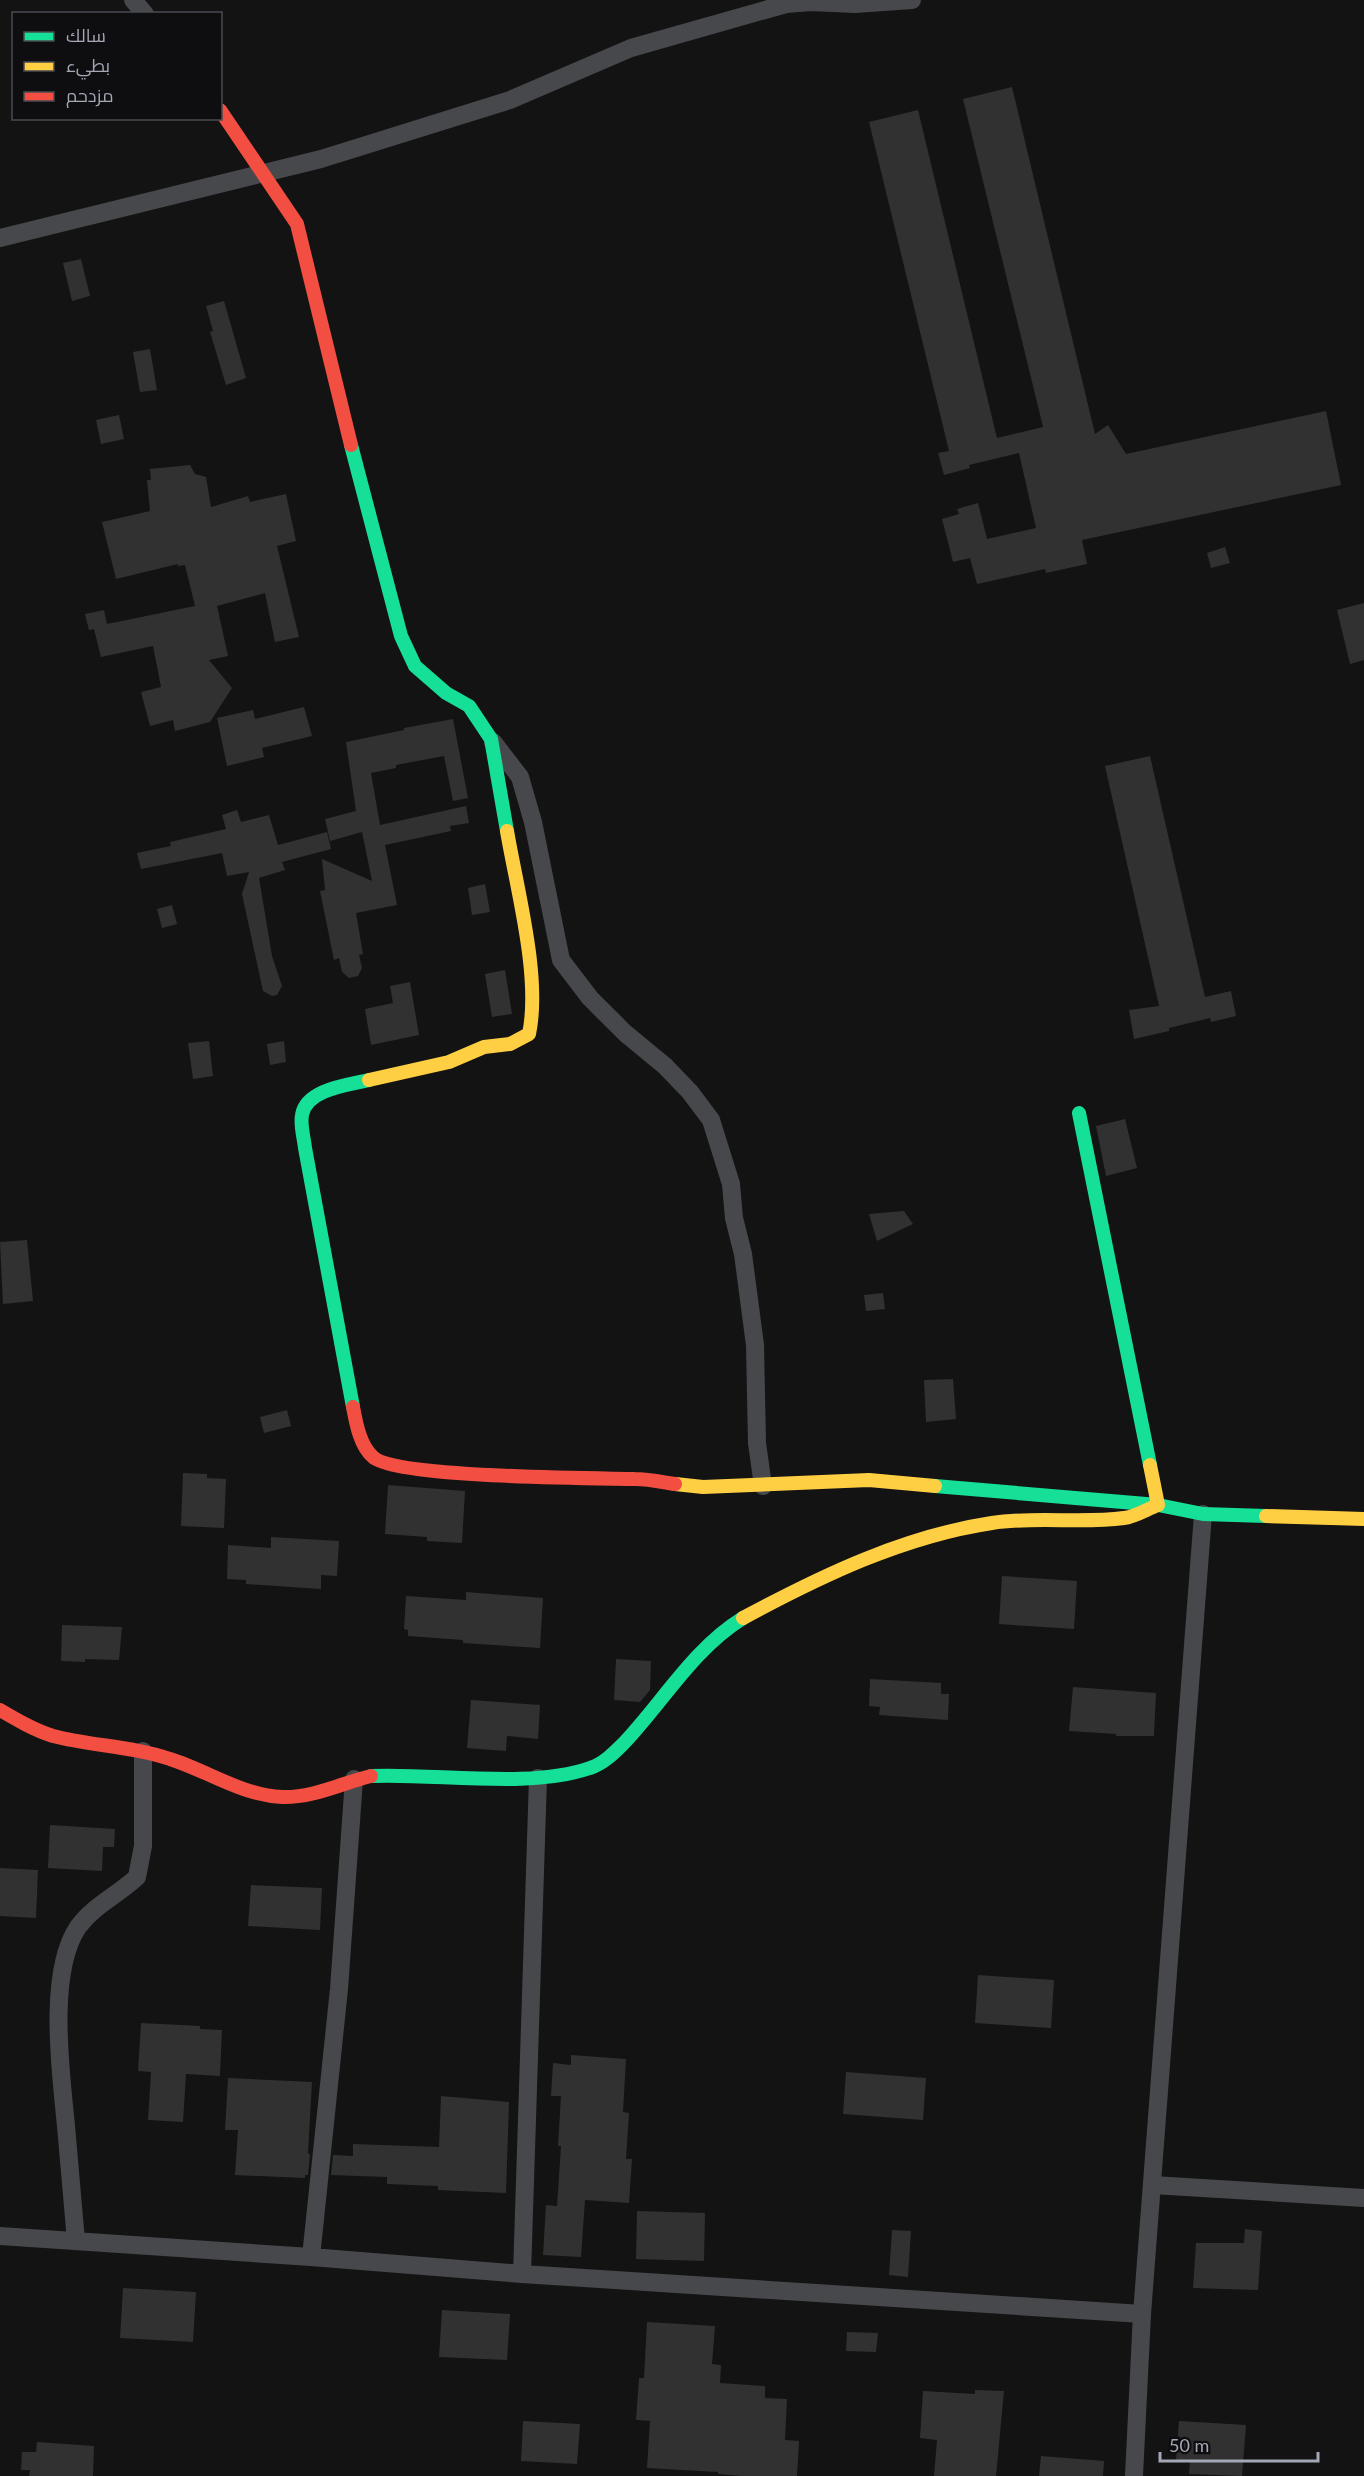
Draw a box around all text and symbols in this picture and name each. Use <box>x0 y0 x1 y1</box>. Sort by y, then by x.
legend <box>12 12 222 120</box>
text: سالك <box>66 24 106 46</box>
text: بطيء <box>66 54 110 80</box>
text: مزدحم <box>66 84 114 108</box>
scale bar <box>1160 2425 1318 2463</box>
text: 50 m <box>1169 2434 1209 2456</box>

